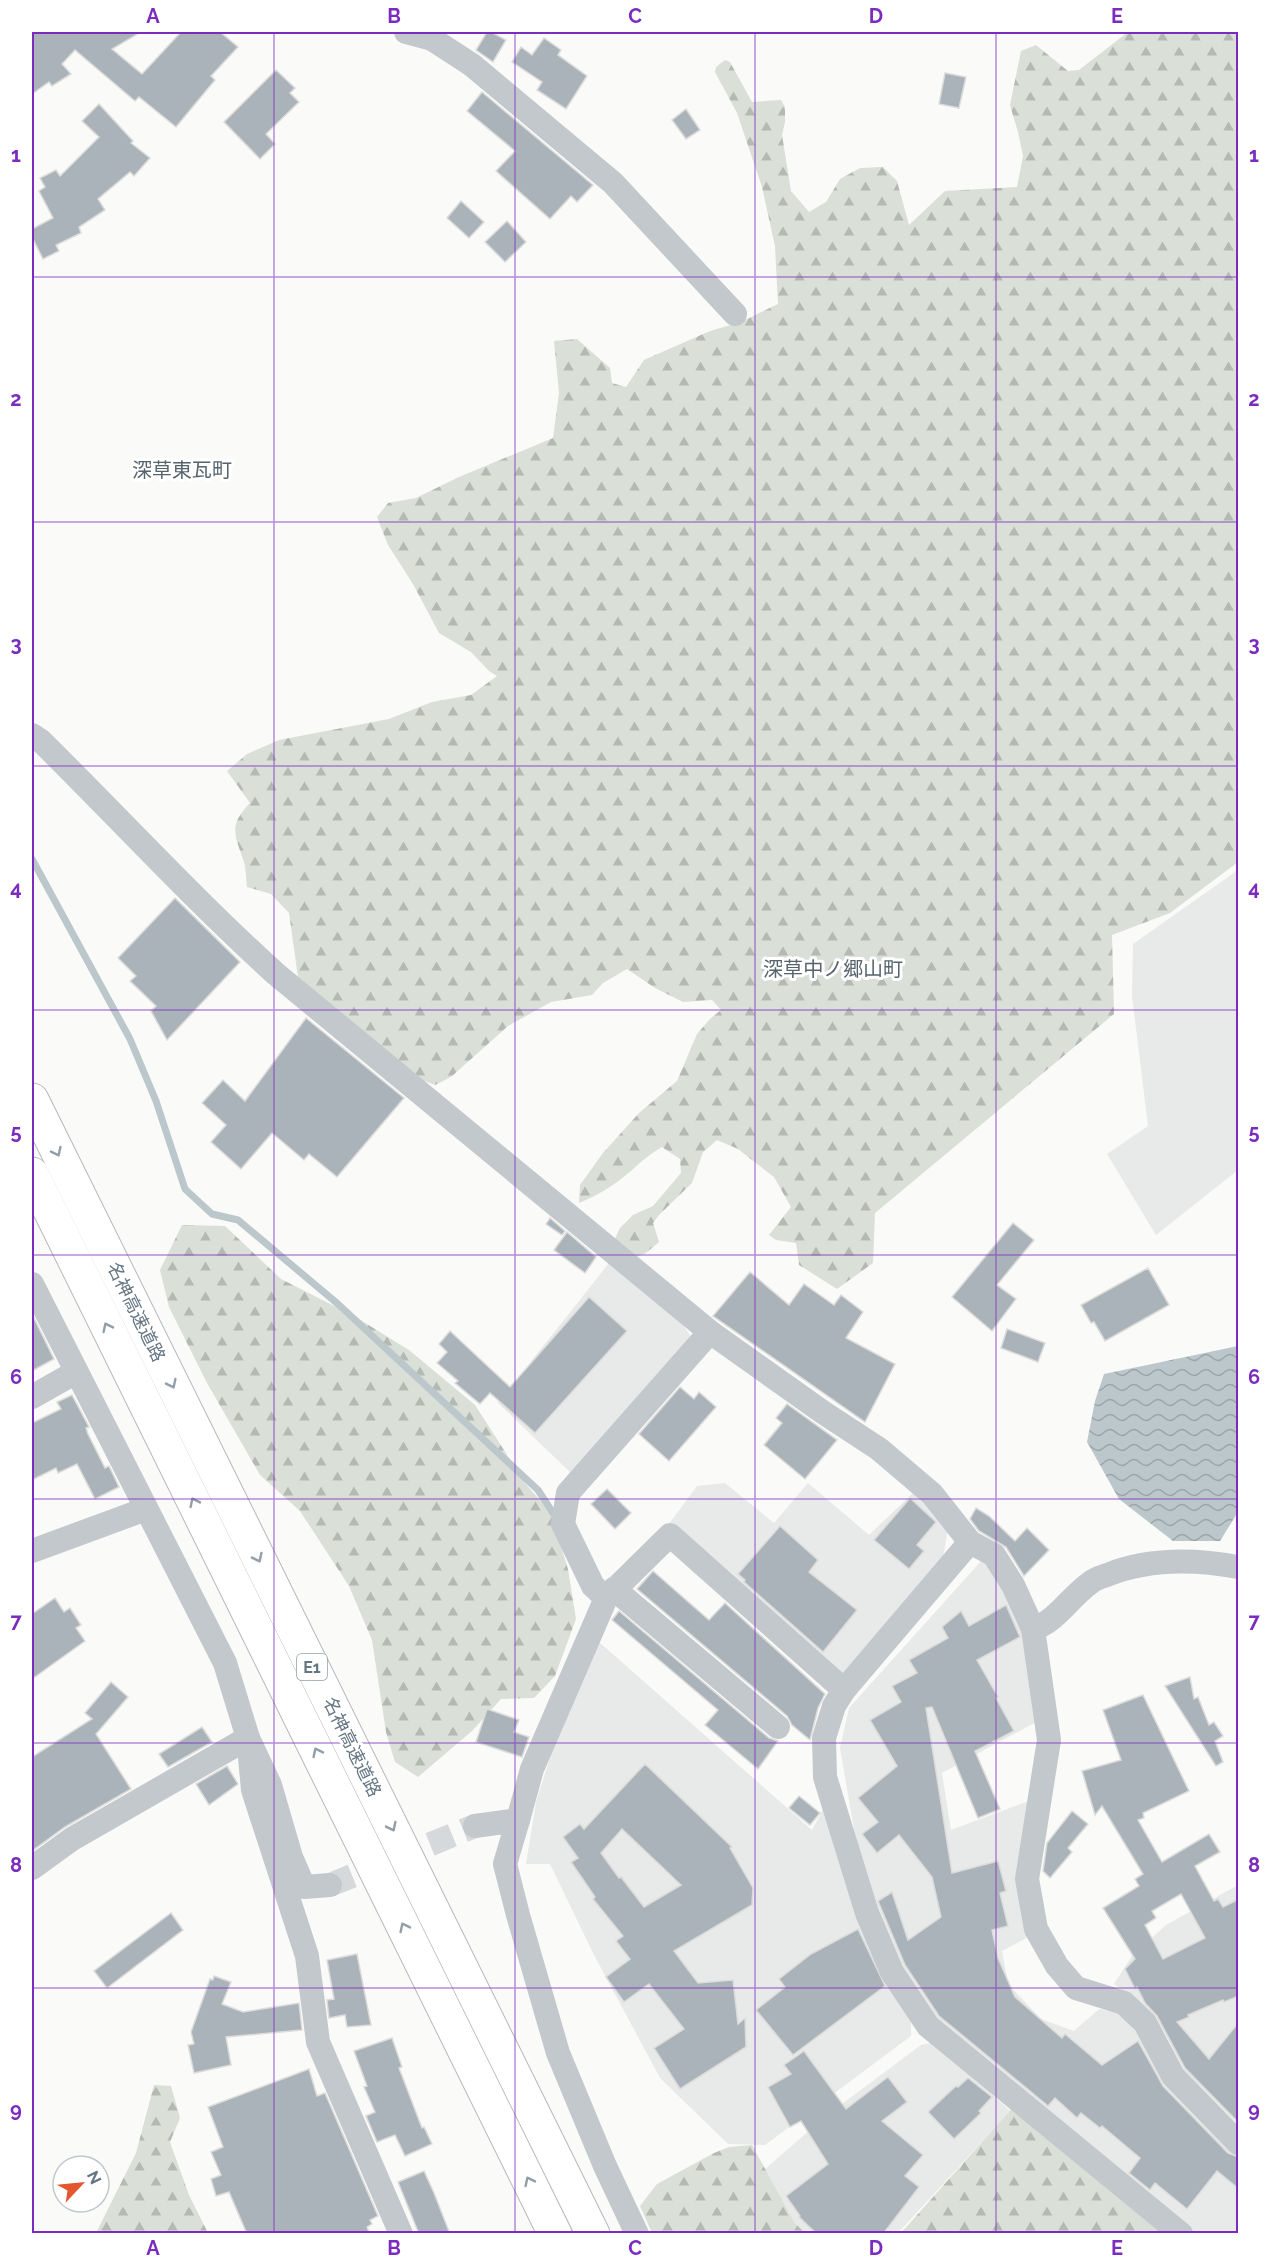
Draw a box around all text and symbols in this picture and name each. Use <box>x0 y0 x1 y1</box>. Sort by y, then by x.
text: A <box>146 4 160 28</box>
text: B <box>387 4 401 28</box>
text: C <box>628 4 642 28</box>
text: D <box>869 4 883 28</box>
text: E <box>1111 4 1123 28</box>
text: 1 <box>11 143 21 167</box>
text: 1 <box>1249 143 1259 167</box>
text: 2 <box>10 387 22 411</box>
text: 2 <box>1248 387 1260 411</box>
district label: 深草東瓦町 <box>132 458 232 482</box>
text: 3 <box>10 632 22 656</box>
text: 3 <box>1248 632 1260 656</box>
text: 4 <box>10 876 22 900</box>
text: 4 <box>1248 876 1260 900</box>
district label: 深草中ノ郷山町 <box>763 957 903 981</box>
text: 5 <box>10 1120 22 1144</box>
text: 5 <box>1248 1120 1260 1144</box>
one-way arrow <box>50 1146 62 1157</box>
street label: 名神高速道路 <box>103 1259 170 1365</box>
one-way arrow <box>103 1323 115 1334</box>
text: 6 <box>10 1365 22 1389</box>
text: 6 <box>1248 1365 1260 1389</box>
one-way arrow <box>165 1377 176 1388</box>
one-way arrow <box>189 1498 201 1509</box>
one-way arrow <box>251 1552 263 1563</box>
text: 7 <box>10 1609 22 1633</box>
text: 7 <box>1248 1609 1260 1633</box>
road number: E1 <box>297 1654 327 1680</box>
street label: 名神高速道路 <box>319 1694 386 1800</box>
one-way arrow <box>313 1748 325 1759</box>
one-way arrow <box>384 1821 396 1832</box>
text: 8 <box>10 1853 22 1877</box>
text: 8 <box>1248 1853 1260 1877</box>
one-way arrow <box>399 1923 411 1934</box>
text: 9 <box>10 2098 22 2122</box>
text: 9 <box>1248 2098 1260 2122</box>
north arrow <box>51 2154 111 2214</box>
text: N <box>83 2168 105 2187</box>
one-way arrow <box>525 2177 536 2187</box>
text: A <box>146 2236 160 2260</box>
text: B <box>387 2236 401 2260</box>
text: C <box>628 2236 642 2260</box>
text: D <box>869 2236 883 2260</box>
text: E <box>1111 2236 1123 2260</box>

